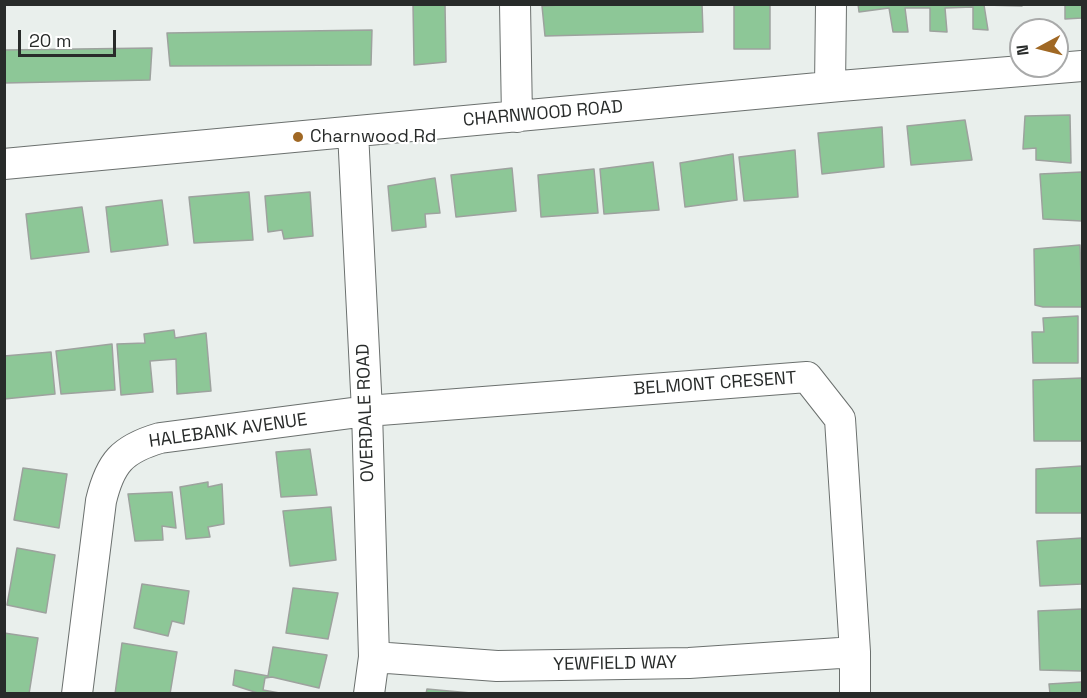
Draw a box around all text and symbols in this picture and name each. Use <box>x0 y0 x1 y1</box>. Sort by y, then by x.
scale bar <box>21 18 118 56</box>
north arrow <box>1009 18 1069 78</box>
text: 20 m <box>29 29 72 52</box>
text: N <box>1012 43 1034 57</box>
street label: CHARNWOOD ROAD <box>462 96 624 132</box>
place label: Charnwood Rd <box>310 126 436 148</box>
marker: Charnwood Rd <box>291 130 305 144</box>
street label: OVERDALE ROAD <box>353 343 379 483</box>
street label: BELMONT CRESENT <box>633 368 797 400</box>
street label: HALEBANK AVENUE <box>147 409 309 453</box>
street label: YEWFIELD WAY <box>553 652 677 676</box>

